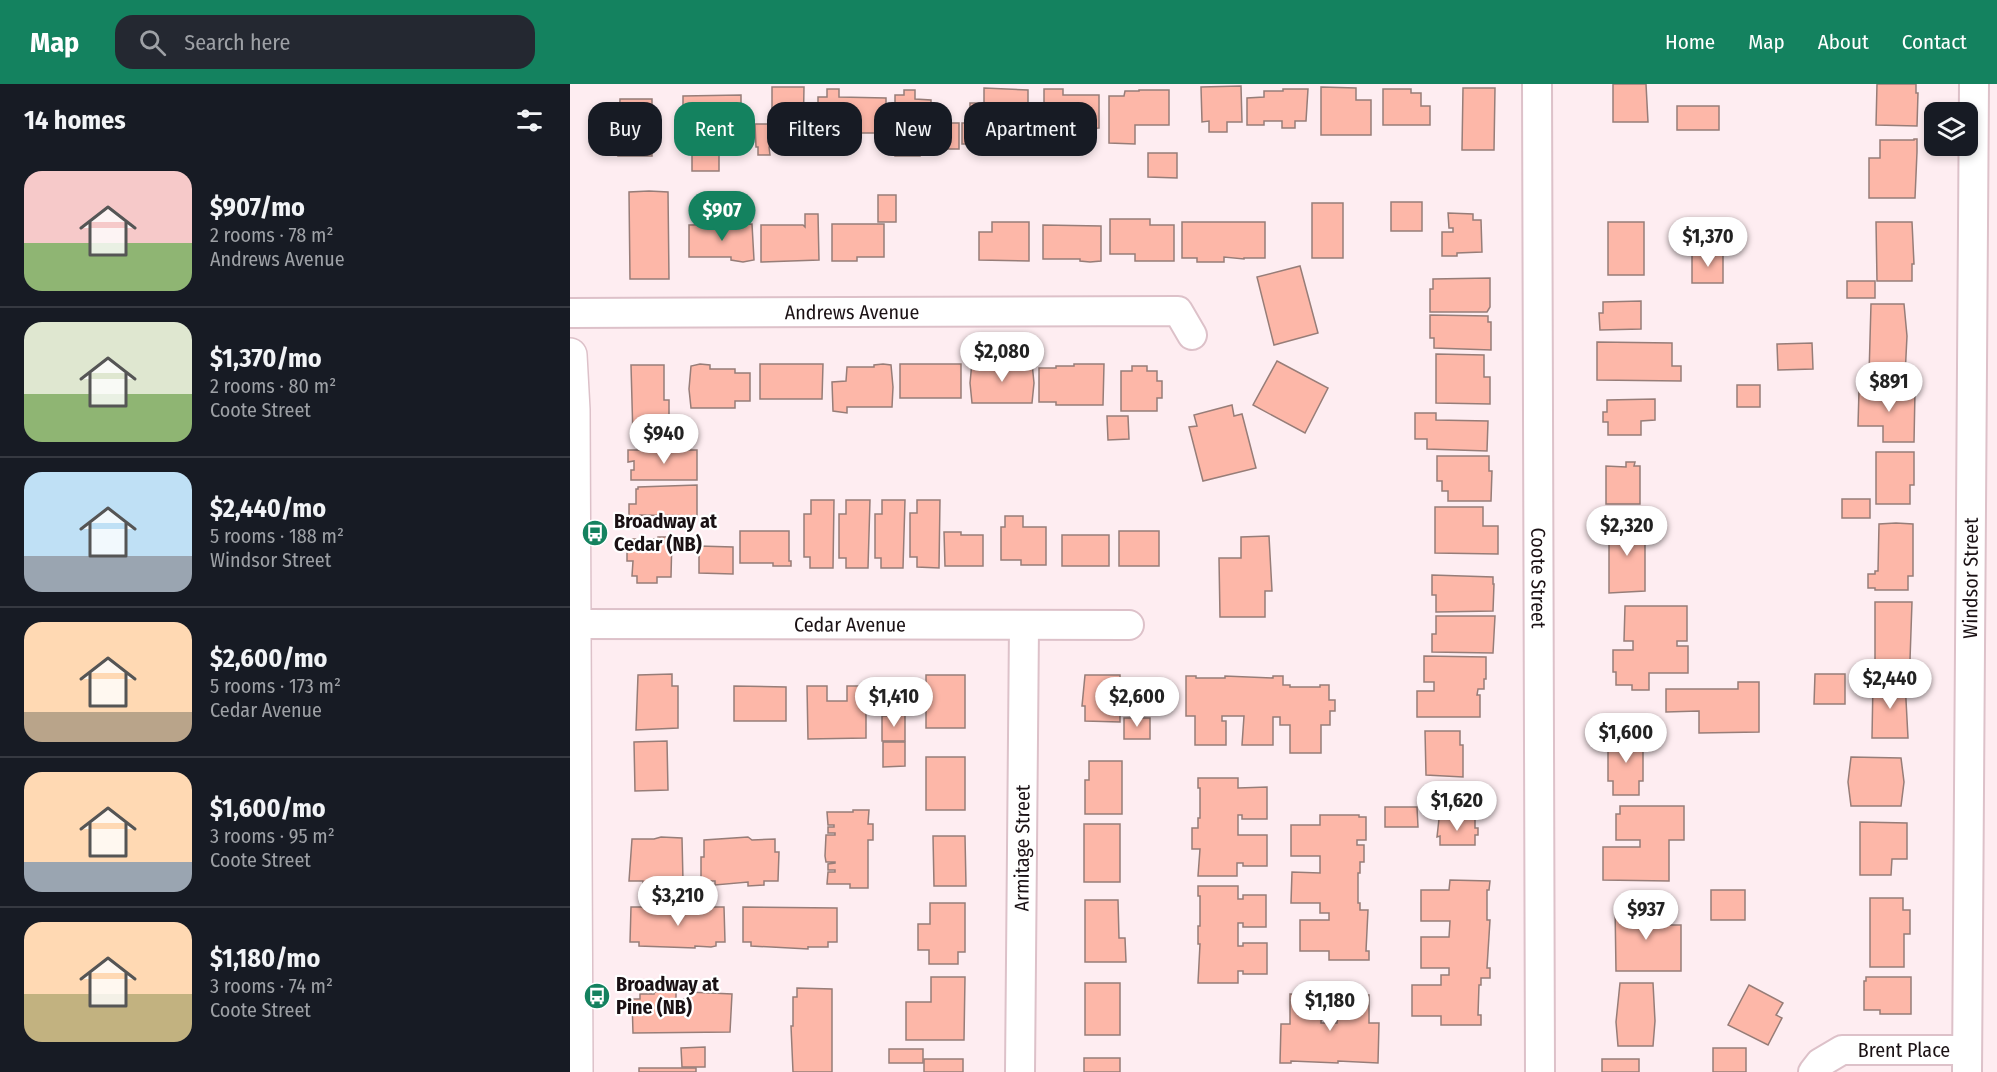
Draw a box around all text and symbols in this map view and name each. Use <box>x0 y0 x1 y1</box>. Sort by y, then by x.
search box <box>115 15 535 69</box>
text: Map <box>30 26 79 59</box>
icon: search <box>136 26 169 59</box>
text: Search here <box>184 29 290 56</box>
text: Home <box>1665 29 1715 55</box>
text: Map <box>1748 29 1785 55</box>
text: About <box>1818 29 1869 55</box>
text: Contact <box>1902 29 1967 55</box>
chip: Buy <box>588 102 662 156</box>
chip: Rent <box>674 102 755 156</box>
chip: Filters <box>767 102 862 156</box>
chip: New <box>874 102 952 156</box>
chip: Apartment <box>964 102 1097 156</box>
map controls <box>1924 102 1978 156</box>
button: layers <box>1924 102 1978 156</box>
icon: filters <box>513 104 546 137</box>
text: 14 homes <box>24 105 126 136</box>
pin: $907 <box>686 191 758 242</box>
text: $907/mo <box>210 192 305 223</box>
icon: home <box>72 195 144 267</box>
text: $907 <box>702 198 742 222</box>
pin: $1,370 <box>1659 217 1757 268</box>
text: 2 rooms · 78 m² <box>210 223 333 247</box>
text: $1,370 <box>1682 224 1734 248</box>
text: Andrews Avenue <box>210 247 345 271</box>
street label: Andrews Avenue <box>785 300 919 324</box>
pin: $2,080 <box>953 332 1051 383</box>
text: $2,080 <box>974 339 1030 363</box>
text: $1,370/mo <box>210 343 322 374</box>
icon: home <box>72 346 144 418</box>
pin: $891 <box>1853 362 1925 413</box>
text: $891 <box>1870 369 1908 393</box>
text: 2 rooms · 80 m² <box>210 374 336 398</box>
text: Coote Street <box>210 398 311 422</box>
pin: $940 <box>628 414 700 465</box>
text: $940 <box>643 421 685 445</box>
text: $2,440/mo <box>210 493 326 524</box>
icon: home <box>72 496 144 568</box>
pin: $2,320 <box>1578 506 1676 557</box>
place label: Broadway at Cedar (NB) <box>614 509 718 556</box>
text: $2,320 <box>1600 513 1654 537</box>
street label: Windsor Street <box>1958 517 1983 639</box>
bus stop icon: Broadway at Cedar (NB) <box>580 518 610 548</box>
text: 5 rooms · 188 m² <box>210 524 344 548</box>
street label: Coote Street <box>1526 528 1551 629</box>
text: Windsor Street <box>210 548 331 572</box>
street label: Cedar Avenue <box>794 612 906 637</box>
text: $2,600/mo <box>210 643 327 674</box>
icon: home <box>72 646 144 718</box>
pin: $2,440 <box>1841 659 1939 710</box>
text: $2,440 <box>1863 666 1917 690</box>
text: 5 rooms · 173 m² <box>210 674 341 698</box>
pin: $1,410 <box>845 677 943 728</box>
pin: $2,600 <box>1088 677 1186 728</box>
text: $1,410 <box>869 684 919 708</box>
text: $2,600 <box>1109 684 1165 708</box>
text: Cedar Avenue <box>210 698 322 722</box>
pin: $1,600 <box>1577 713 1675 764</box>
text: $1,600 <box>1599 720 1653 744</box>
pin: $1,620 <box>1408 781 1506 832</box>
street label: Armitage Street <box>1009 784 1035 912</box>
text: $1,620 <box>1431 788 1483 812</box>
text: $1,600/mo <box>210 793 326 824</box>
icon: home <box>72 796 144 868</box>
text: 3 rooms · 95 m² <box>210 824 335 848</box>
text: Coote Street <box>210 848 311 872</box>
pin: $3,210 <box>629 876 727 927</box>
text: $3,210 <box>652 883 704 907</box>
pin: $937 <box>1610 890 1682 941</box>
text: $937 <box>1627 897 1665 921</box>
text: $1,180/mo <box>210 943 320 974</box>
icon: home <box>72 946 144 1018</box>
place label: Broadway at Pine (NB) <box>616 972 720 1019</box>
text: 3 rooms · 74 m² <box>210 974 333 998</box>
bus stop icon: Broadway at Pine (NB) <box>582 981 612 1011</box>
pin: $1,180 <box>1281 981 1379 1032</box>
text: $1,180 <box>1305 988 1355 1012</box>
text: Coote Street <box>210 998 311 1022</box>
street label: Brent Place <box>1858 1038 1950 1062</box>

